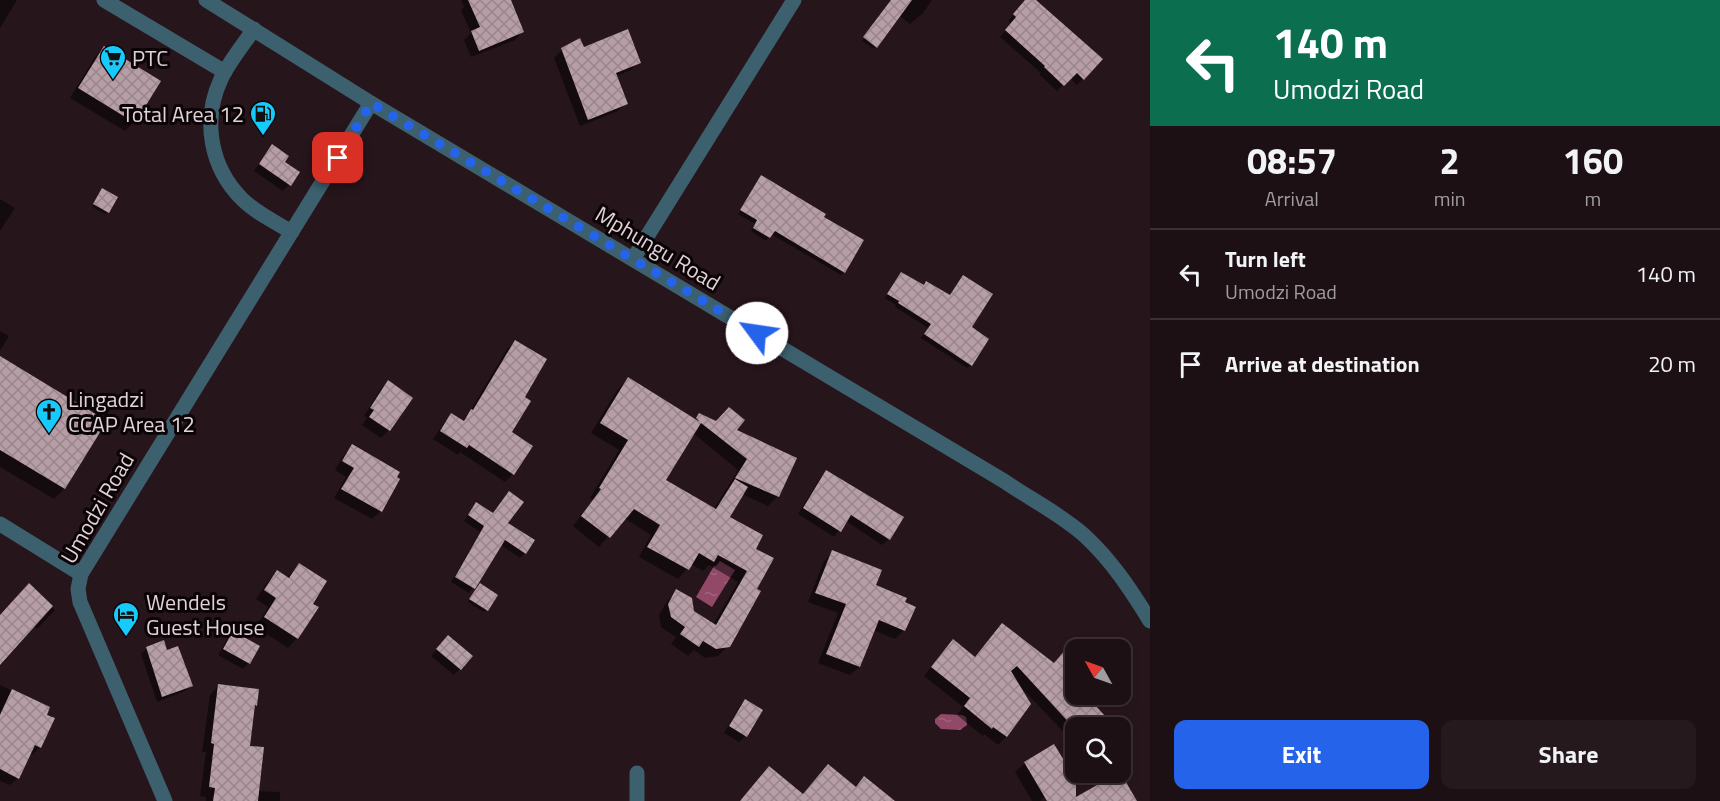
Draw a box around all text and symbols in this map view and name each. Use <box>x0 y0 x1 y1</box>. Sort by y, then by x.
text: 140 m <box>1273 10 1388 74</box>
icon: left <box>1174 24 1252 102</box>
place label: PTC <box>132 41 168 75</box>
supermarket icon: PTC <box>98 43 128 81</box>
text: Umodzi Road <box>1273 68 1424 109</box>
place label: Total Area 12 <box>122 97 244 131</box>
fuel station icon: Total Area 12 <box>248 99 278 137</box>
pin <box>312 132 363 183</box>
text: 08:57 <box>1247 133 1337 188</box>
text: 2 <box>1440 133 1460 188</box>
text: 160 <box>1563 133 1623 188</box>
icon: arrive <box>321 141 354 174</box>
text: Arrival <box>1265 183 1319 214</box>
text: min <box>1434 183 1466 214</box>
text: m <box>1584 183 1601 214</box>
street label: Mphungu Road <box>589 197 727 299</box>
text: Turn left <box>1225 242 1306 276</box>
text: 140 m <box>1636 257 1696 291</box>
icon: left <box>1174 258 1207 291</box>
text: Umodzi Road <box>1225 276 1337 307</box>
position arrow <box>725 301 789 365</box>
text: Arrive at destination <box>1225 347 1420 381</box>
text: 20 m <box>1648 347 1696 381</box>
icon: arrive <box>1174 348 1207 381</box>
place label: Lingadzi CCAP Area 12 <box>68 382 195 441</box>
church icon: Lingadzi CCAP Area 12 <box>34 397 64 435</box>
street label: Umodzi Road <box>51 446 143 570</box>
place label: Wendels Guest House <box>146 585 265 644</box>
hotel icon: Wendels Guest House <box>111 600 141 638</box>
north arrow <box>1065 639 1131 705</box>
map controls <box>1065 639 1131 783</box>
button: search <box>1065 717 1131 783</box>
button: Exit <box>1174 720 1429 789</box>
button: Share <box>1441 720 1696 789</box>

